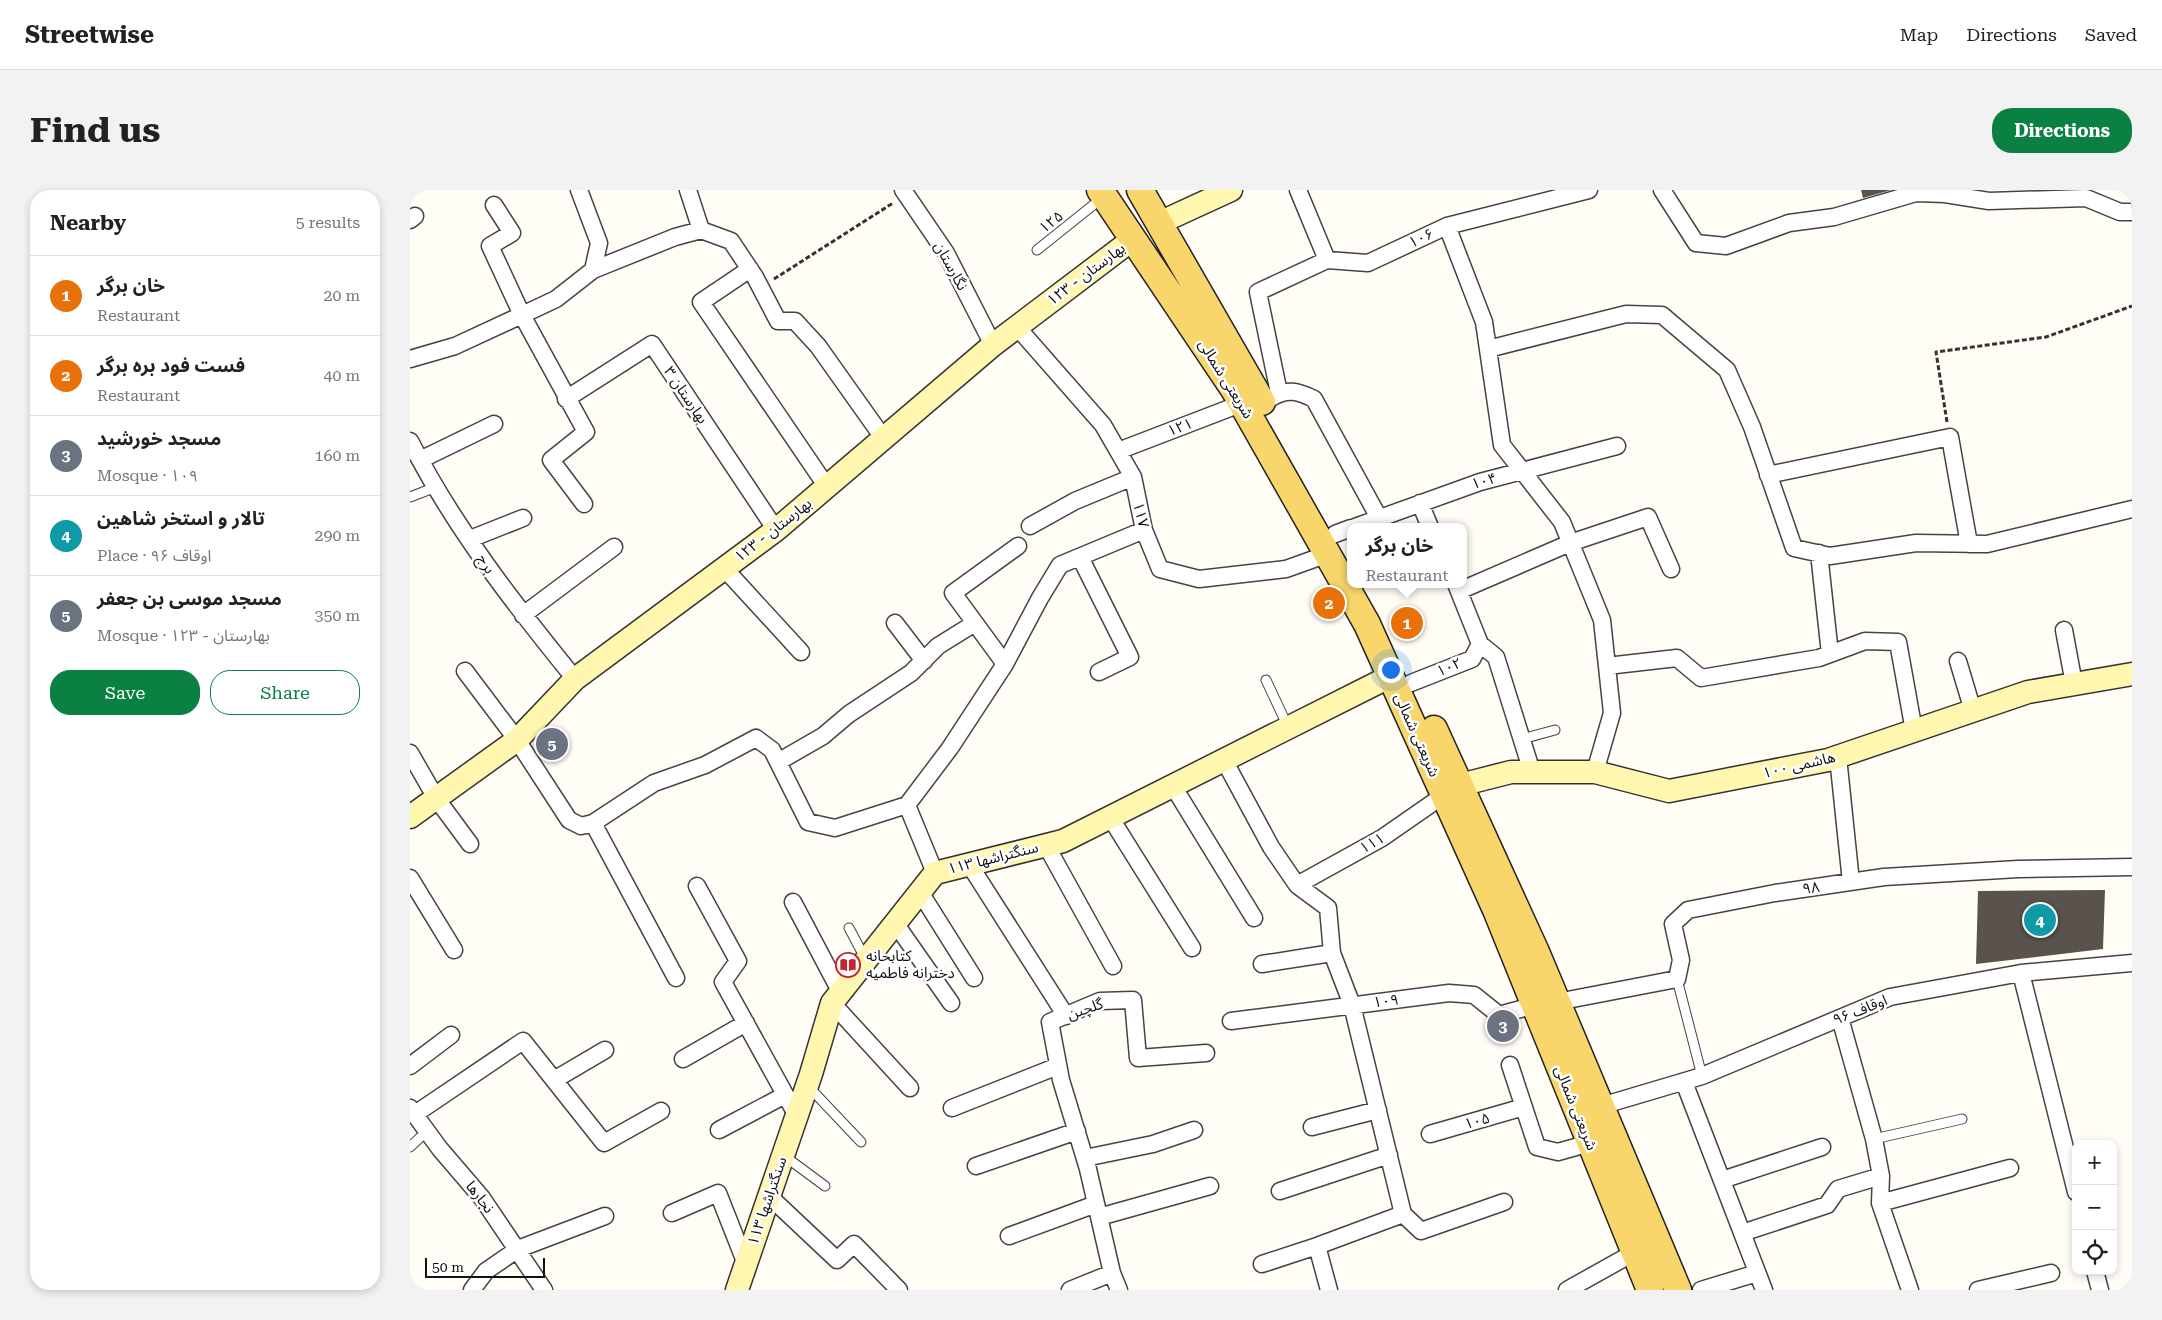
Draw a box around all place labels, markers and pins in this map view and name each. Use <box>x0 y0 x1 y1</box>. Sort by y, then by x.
pin: 2 <box>1313 584 1345 622</box>
pin: 1 <box>1391 604 1423 642</box>
pin: 5 <box>536 725 568 763</box>
pin: 4 <box>2024 901 2056 939</box>
place label: کتابحانه دخترانه فاطمیه <box>866 947 955 982</box>
library icon: کتابحانه دخترانه فاطمیه <box>835 952 861 978</box>
pin: 3 <box>1487 1007 1519 1045</box>

